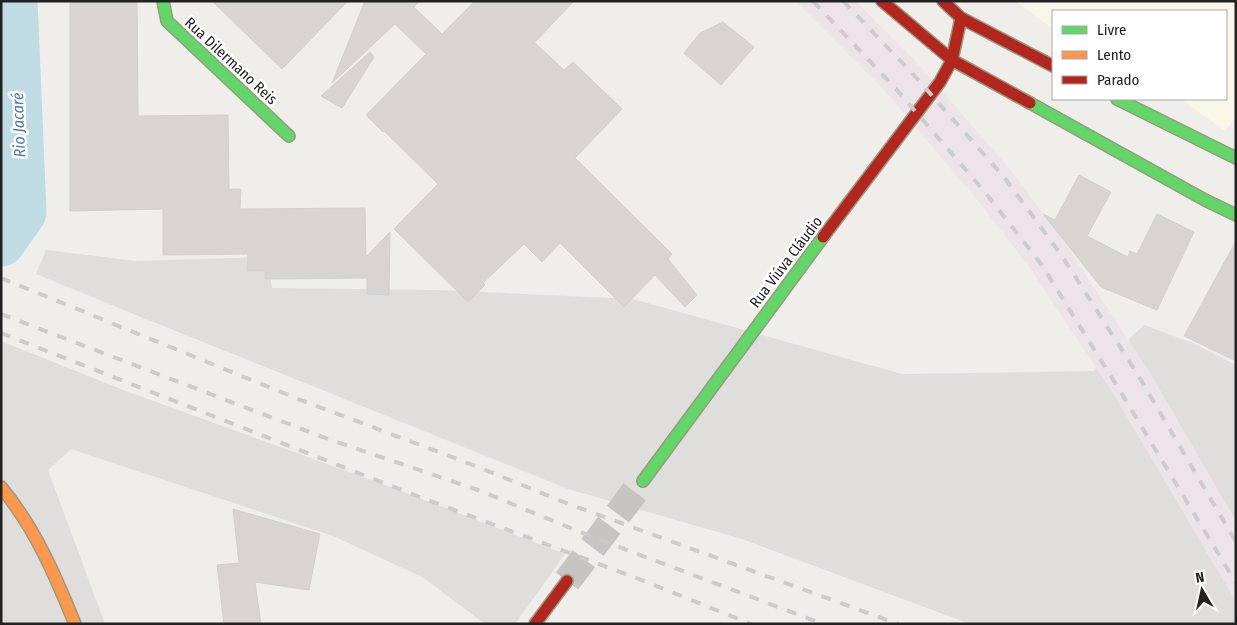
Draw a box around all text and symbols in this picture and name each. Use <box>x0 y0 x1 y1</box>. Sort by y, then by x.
legend <box>1052 10 1227 100</box>
street label: Rua Dilermano Reis <box>181 14 281 108</box>
text: Livre <box>1097 21 1126 39</box>
text: Lento <box>1097 46 1131 64</box>
text: Parado <box>1097 71 1140 89</box>
water label: Rio Jacaré <box>8 92 29 158</box>
street label: Rua Viúva Cláudio <box>746 213 826 311</box>
north arrow <box>1177 565 1227 615</box>
text: N <box>1195 569 1206 587</box>

